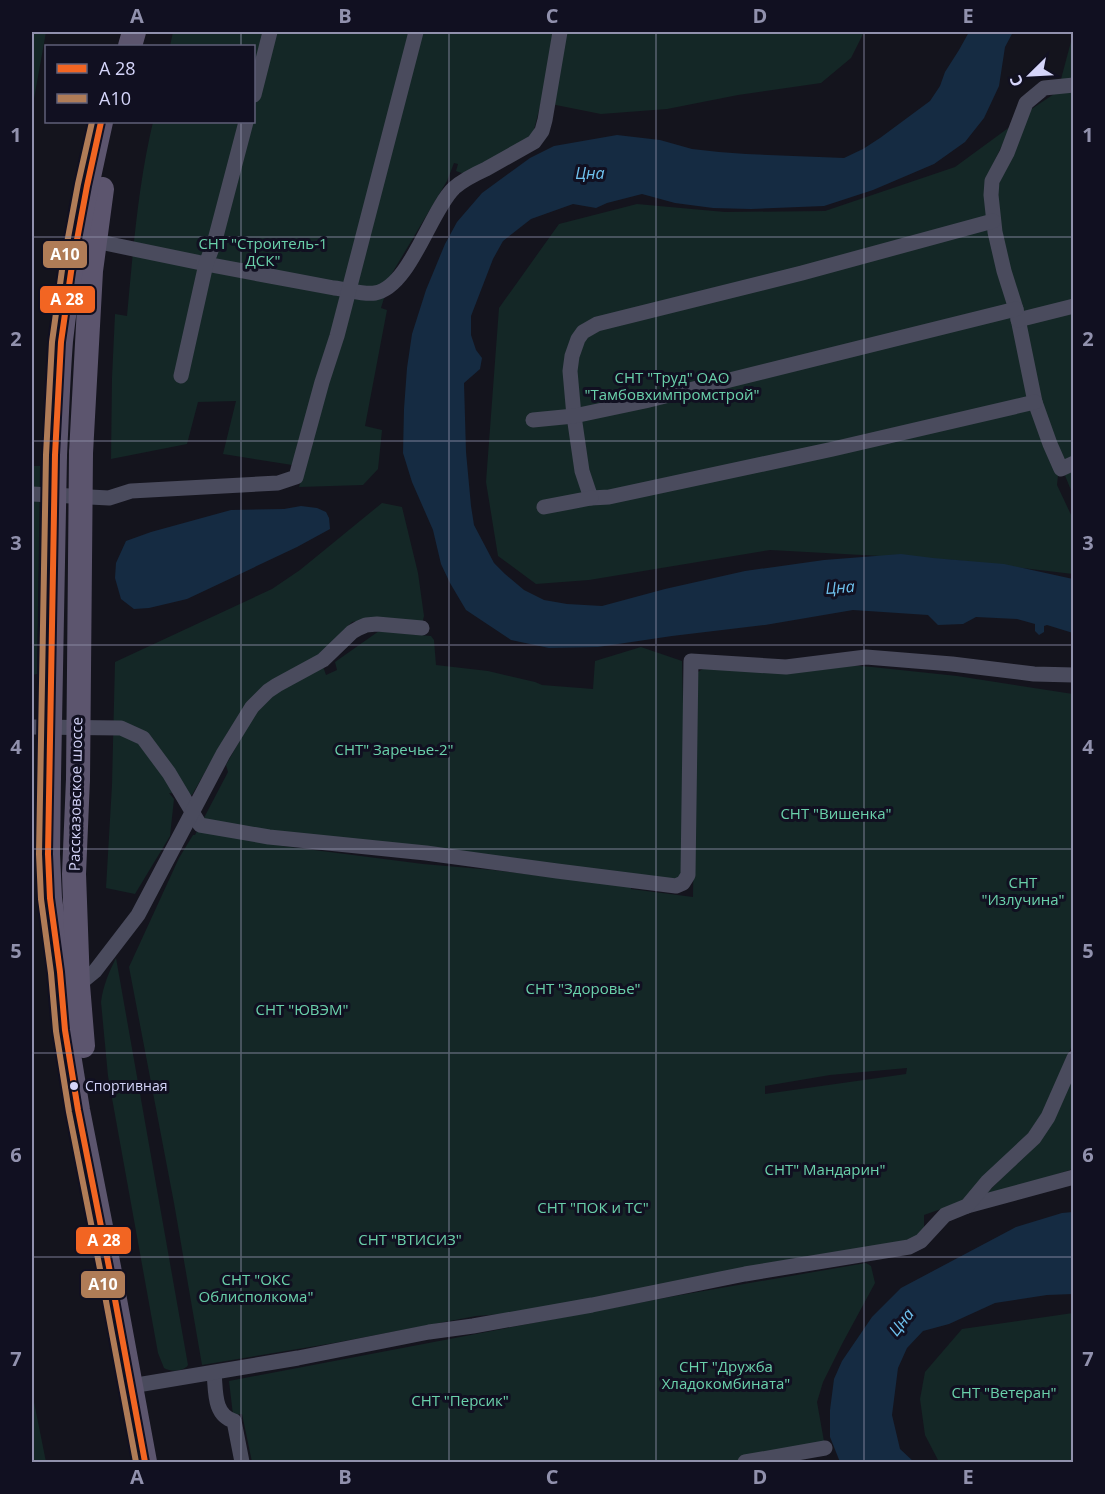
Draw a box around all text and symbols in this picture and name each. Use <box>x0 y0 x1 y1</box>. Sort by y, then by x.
text: A <box>130 2 144 29</box>
text: B <box>338 2 352 29</box>
text: C <box>546 2 559 29</box>
text: D <box>753 2 767 29</box>
text: E <box>962 2 974 29</box>
legend <box>45 45 255 123</box>
north arrow <box>1000 45 1060 105</box>
text: А 28 <box>99 56 136 80</box>
text: С <box>1004 72 1028 90</box>
text: А10 <box>99 86 131 110</box>
text: 1 <box>10 121 22 148</box>
text: 1 <box>1082 121 1094 148</box>
water label: Цна <box>575 162 605 184</box>
park label: СНТ "Строитель-1 ДСК" <box>198 233 328 270</box>
line badge: А10 <box>42 240 88 269</box>
text: А10 <box>50 243 80 265</box>
line badge: А 28 <box>39 285 96 314</box>
text: А 28 <box>50 288 84 310</box>
text: 2 <box>10 325 22 352</box>
text: 2 <box>1082 325 1094 352</box>
park label: СНТ "Труд" ОАО "Тамбовхимпромстрой" <box>585 367 759 404</box>
text: 3 <box>10 529 22 556</box>
text: 3 <box>1082 529 1094 556</box>
water label: Цна <box>825 575 855 599</box>
street label: Рассказовское шоссе <box>64 717 86 871</box>
text: 4 <box>10 733 22 760</box>
text: 4 <box>1082 733 1094 760</box>
park label: СНТ" Заречье-2" <box>334 739 454 759</box>
park label: СНТ "Вишенка" <box>780 803 892 823</box>
park label: СНТ "Излучина" <box>981 872 1065 909</box>
text: 5 <box>10 937 22 964</box>
text: 5 <box>1082 937 1094 964</box>
park label: СНТ "Здоровье" <box>525 978 641 998</box>
park label: СНТ "ЮВЭМ" <box>256 999 348 1019</box>
place label: Спортивная <box>85 1076 167 1095</box>
marker: Спортивная <box>68 1080 80 1092</box>
text: 6 <box>10 1141 22 1168</box>
text: 6 <box>1082 1141 1094 1168</box>
park label: СНТ" Мандарин" <box>764 1159 886 1179</box>
park label: СНТ "ПОК и ТС" <box>537 1197 649 1217</box>
line badge: А 28 <box>75 1226 132 1255</box>
text: А 28 <box>87 1229 121 1251</box>
park label: СНТ "ВТИСИЗ" <box>358 1229 462 1249</box>
park label: СНТ "ОКС Облисполкома" <box>199 1269 313 1306</box>
line badge: А10 <box>80 1270 126 1299</box>
text: А10 <box>88 1273 118 1295</box>
water label: Цна <box>883 1304 919 1340</box>
text: 7 <box>10 1345 22 1372</box>
text: 7 <box>1082 1345 1094 1372</box>
park label: СНТ "Дружба Хладокомбината" <box>662 1356 790 1393</box>
park label: СНТ "Ветеран" <box>951 1382 1057 1402</box>
park label: СНТ "Персик" <box>411 1390 509 1410</box>
text: A <box>130 1463 144 1490</box>
text: B <box>338 1463 352 1490</box>
text: C <box>546 1463 559 1490</box>
text: D <box>753 1463 767 1490</box>
text: E <box>962 1463 974 1490</box>

